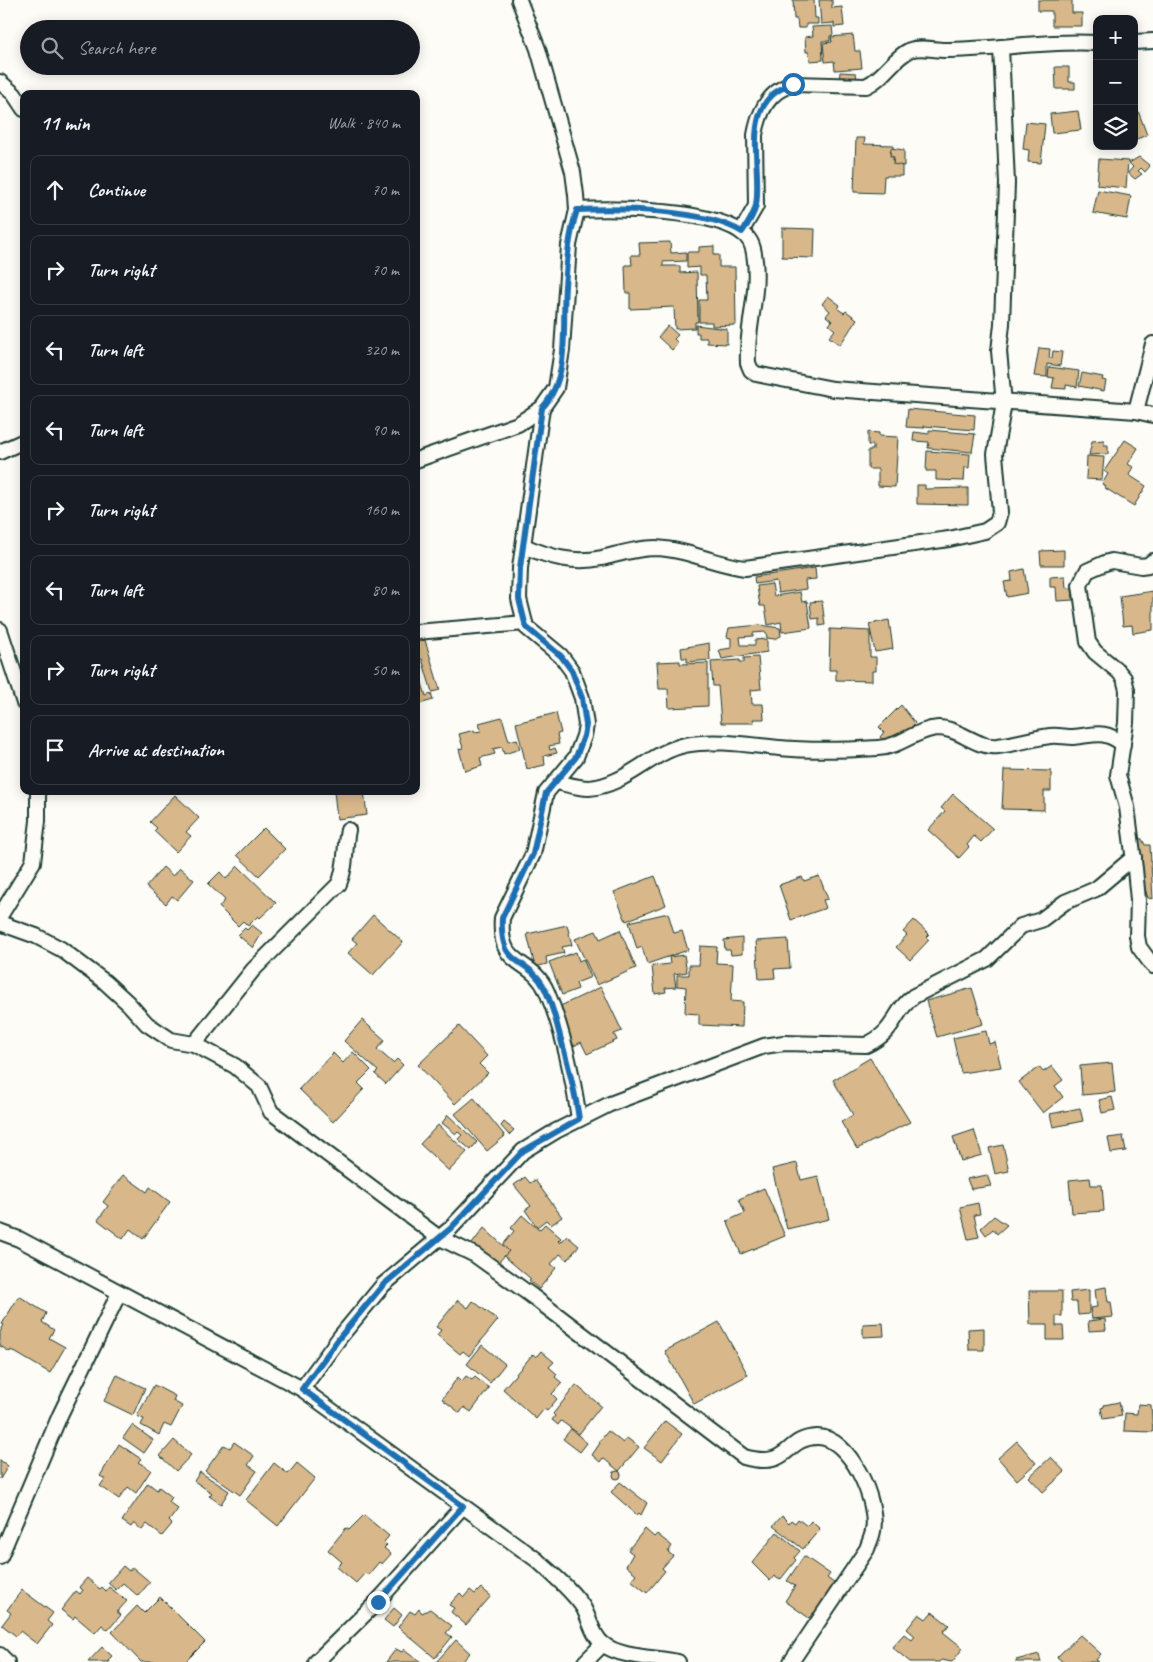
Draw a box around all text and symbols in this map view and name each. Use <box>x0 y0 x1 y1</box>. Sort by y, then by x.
map controls <box>1093 15 1138 150</box>
button: + <box>1093 15 1138 60</box>
search box <box>20 20 420 75</box>
icon: search <box>38 34 66 62</box>
text: Search here <box>78 36 155 60</box>
button: − <box>1093 60 1138 105</box>
route start <box>782 73 805 96</box>
button: layers <box>1093 105 1138 150</box>
text: 11 min <box>40 110 90 136</box>
text: Walk · 840 m <box>328 113 400 133</box>
icon: ahead <box>41 176 69 204</box>
text: Continue <box>88 178 145 202</box>
text: 70 m <box>372 180 399 200</box>
icon: right <box>41 256 69 284</box>
text: Turn right <box>88 258 155 282</box>
text: 70 m <box>372 260 399 280</box>
icon: left <box>41 336 69 364</box>
text: Turn left <box>88 338 143 362</box>
text: 320 m <box>365 340 399 360</box>
icon: left <box>41 416 69 444</box>
text: Turn left <box>88 418 143 442</box>
text: 90 m <box>372 420 399 440</box>
icon: right <box>41 496 69 524</box>
text: Turn right <box>88 498 155 522</box>
text: 160 m <box>365 500 399 520</box>
icon: left <box>41 576 69 604</box>
text: Turn left <box>88 578 143 602</box>
text: 80 m <box>372 580 399 600</box>
icon: right <box>41 656 69 684</box>
text: Turn right <box>88 658 155 682</box>
text: 50 m <box>372 660 399 680</box>
icon: arrive <box>41 736 69 764</box>
text: Arrive at destination <box>88 738 224 762</box>
route end <box>367 1591 390 1614</box>

